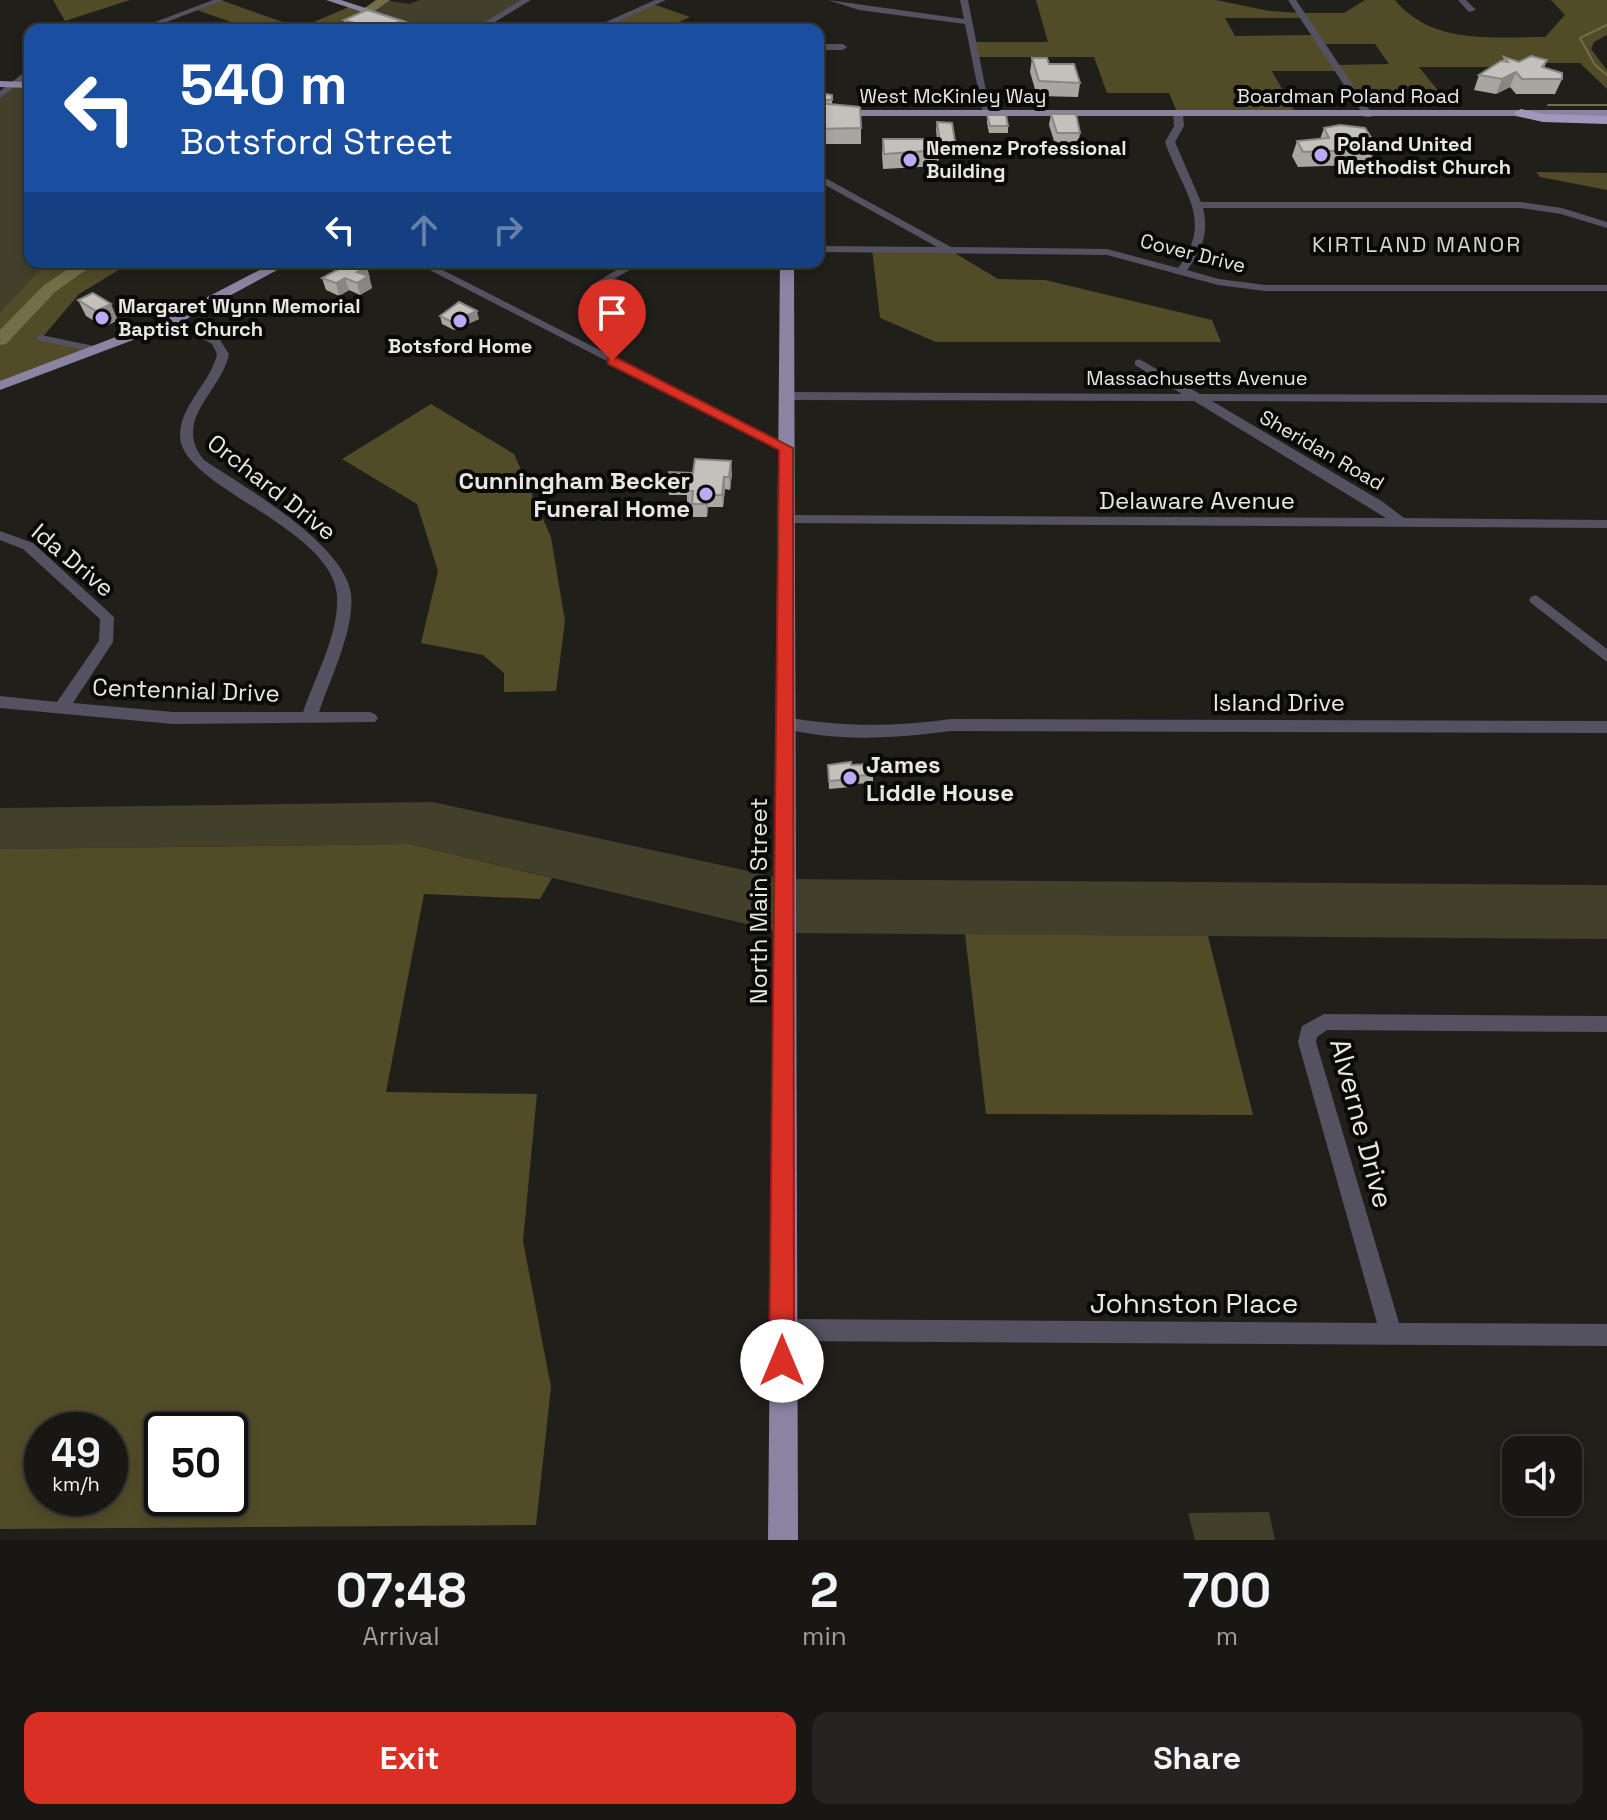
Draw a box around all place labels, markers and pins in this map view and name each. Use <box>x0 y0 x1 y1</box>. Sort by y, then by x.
place label: Poland United Methodist Church <box>1337 131 1511 180</box>
place label: Nemenz Professional Building <box>926 135 1127 184</box>
marker: Poland United Methodist Church <box>1312 146 1330 164</box>
marker: Nemenz Professional Building <box>901 151 919 169</box>
pin <box>578 279 646 361</box>
place label: Margaret Wynn Memorial Baptist Church <box>118 293 361 342</box>
marker: Margaret Wynn Memorial Baptist Church <box>93 309 111 327</box>
marker: Botsford Home <box>451 312 469 330</box>
place label: Botsford Home <box>388 333 532 359</box>
place label: Cunningham Becker Funeral Home <box>458 465 690 524</box>
marker: Cunningham Becker Funeral Home <box>697 485 715 503</box>
place label: James Liddle House <box>866 749 1014 808</box>
marker: James Liddle House <box>841 769 859 787</box>

